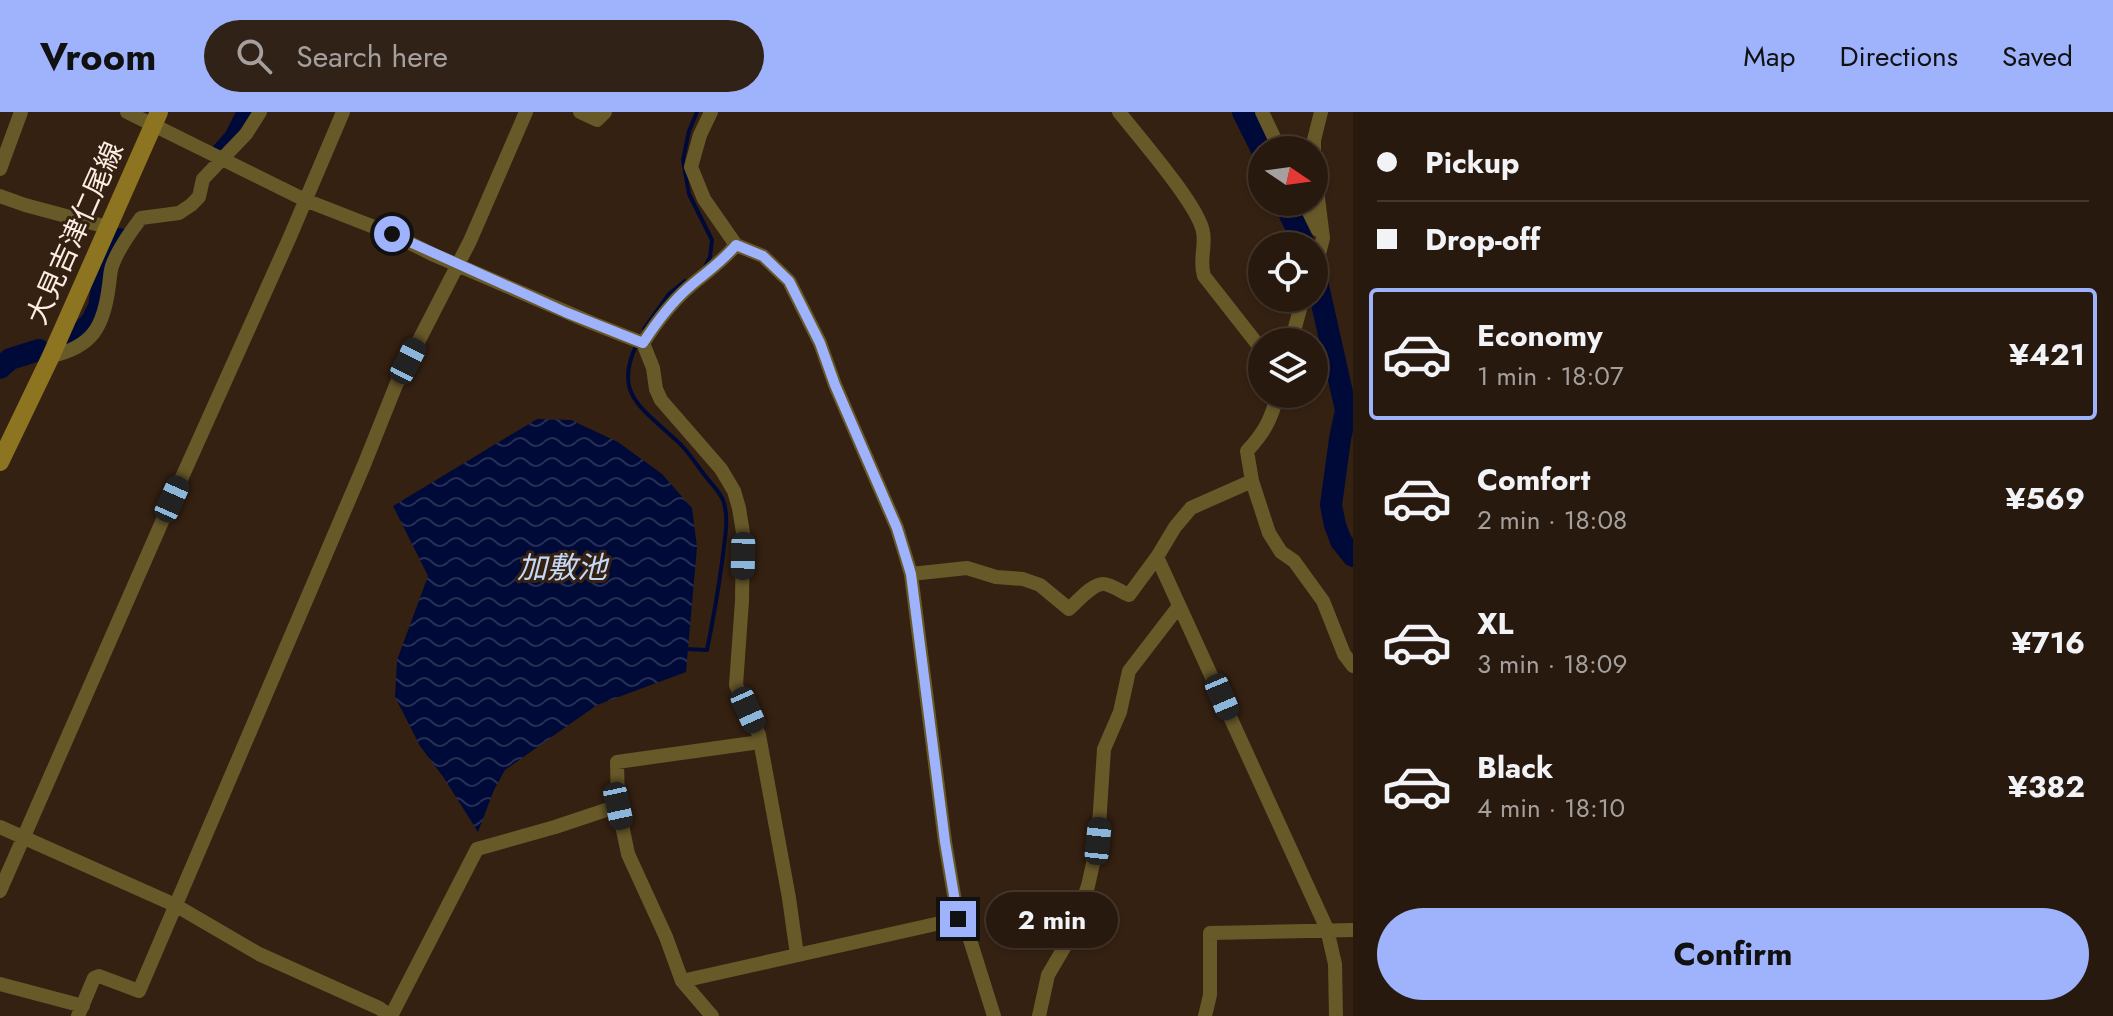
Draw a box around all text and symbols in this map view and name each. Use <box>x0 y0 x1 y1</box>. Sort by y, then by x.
search box <box>204 20 764 92</box>
text: Vroom <box>40 29 156 84</box>
icon: search <box>232 34 276 78</box>
text: Search here <box>296 35 448 78</box>
text: Map <box>1743 36 1795 77</box>
text: Directions <box>1839 36 1958 77</box>
text: Saved <box>2002 36 2073 77</box>
street label: 大見吉津仁尾線 <box>16 135 134 331</box>
north arrow <box>1248 136 1328 216</box>
map controls <box>1248 136 1328 408</box>
text: Pickup <box>1425 141 1520 184</box>
route start <box>374 216 410 252</box>
text: Drop-off <box>1425 218 1540 261</box>
button: locate <box>1248 232 1328 312</box>
text: Economy <box>1477 314 1603 357</box>
icon: car <box>1381 318 1453 390</box>
button: layers <box>1248 328 1328 408</box>
text: ¥421 <box>2009 333 2085 376</box>
car <box>386 334 430 388</box>
text: 1 min · 18:07 <box>1477 357 1624 395</box>
text: Comfort <box>1477 458 1590 501</box>
icon: car <box>1381 462 1453 534</box>
car <box>151 472 193 526</box>
text: ¥569 <box>2005 477 2085 520</box>
text: 2 min · 18:08 <box>1477 501 1627 539</box>
car <box>731 532 755 580</box>
water label: 加敷池 <box>517 546 610 589</box>
text: XL <box>1477 602 1513 645</box>
icon: car <box>1381 606 1453 678</box>
text: ¥716 <box>2012 621 2085 664</box>
text: 3 min · 18:09 <box>1477 645 1627 683</box>
car <box>1202 670 1242 724</box>
car <box>727 683 769 737</box>
text: Black <box>1477 746 1553 789</box>
icon: car <box>1381 750 1453 822</box>
text: ¥382 <box>2008 765 2085 808</box>
car <box>601 780 635 832</box>
text: 4 min · 18:10 <box>1477 789 1625 827</box>
car <box>1084 816 1112 866</box>
callout: 2 min <box>986 891 1118 947</box>
route end <box>940 901 976 937</box>
text: 2 min <box>1018 901 1086 939</box>
button: Confirm <box>1377 908 2089 1000</box>

